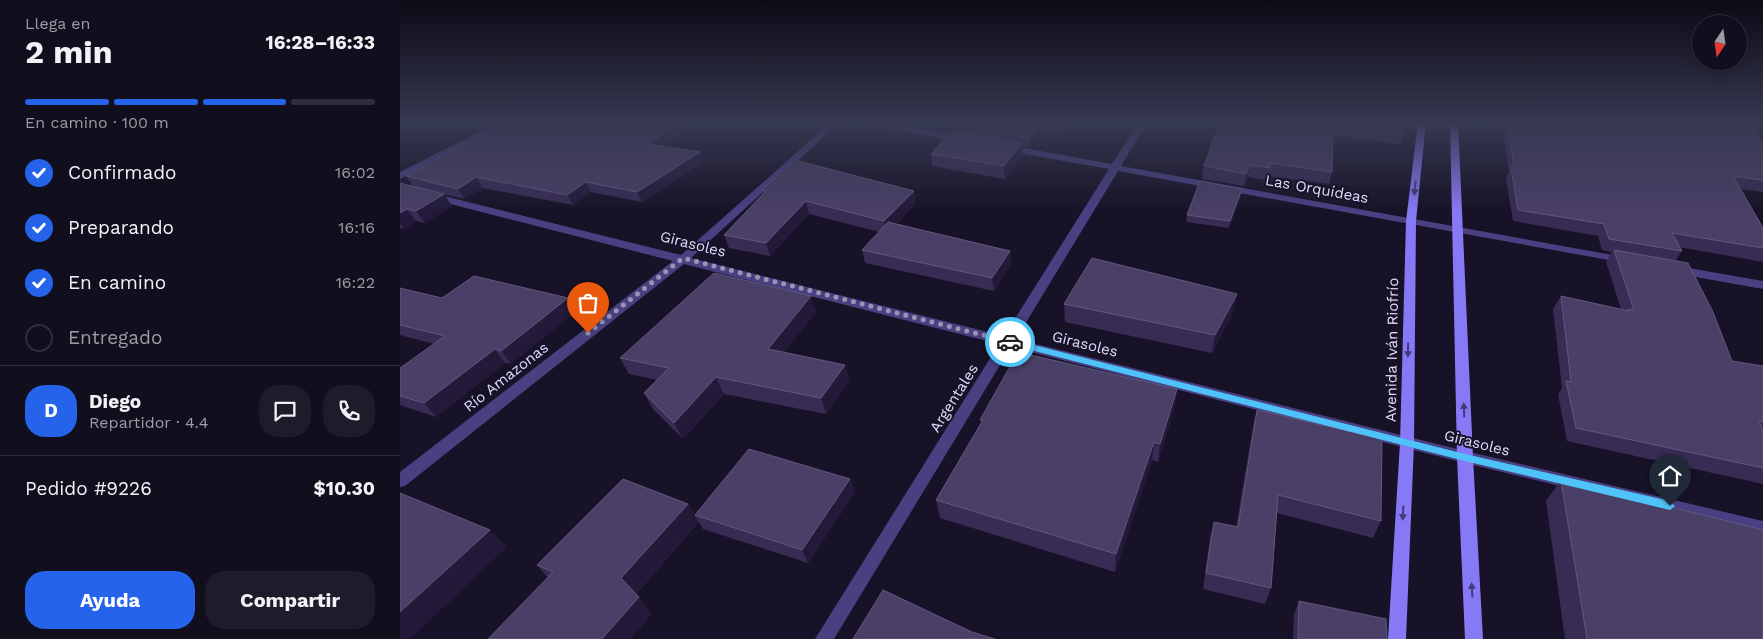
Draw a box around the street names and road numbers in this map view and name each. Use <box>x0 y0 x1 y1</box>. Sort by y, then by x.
street label: Las Orquídeas <box>1264 171 1370 207</box>
street label: Girasoles <box>658 227 728 261</box>
street label: Avenida Iván Riofrío <box>1382 278 1402 422</box>
street label: Girasoles <box>1050 327 1120 361</box>
street label: Río Amazonas <box>460 338 552 416</box>
street label: Argentales <box>926 360 982 436</box>
street label: Girasoles <box>1442 426 1512 460</box>

